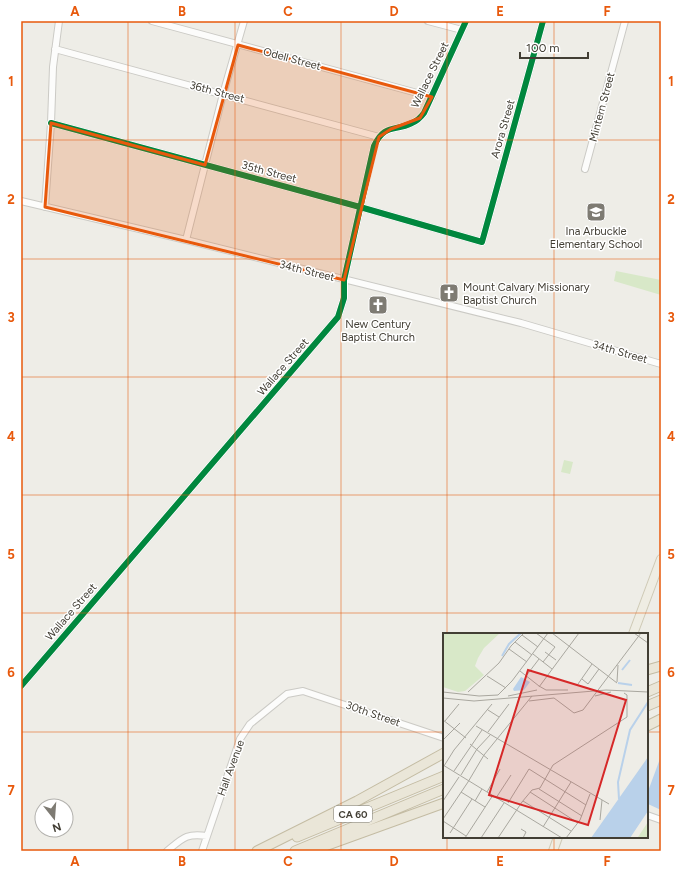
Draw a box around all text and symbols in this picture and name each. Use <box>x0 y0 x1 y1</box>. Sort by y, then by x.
text: A <box>70 4 80 19</box>
text: B <box>178 4 186 19</box>
text: C <box>283 4 293 19</box>
text: D <box>389 4 399 19</box>
text: E <box>496 4 504 19</box>
text: F <box>603 4 611 19</box>
scale bar <box>520 34 588 60</box>
street label: Wallace Street <box>408 40 452 110</box>
text: 100 m <box>526 41 560 55</box>
street label: Odell Street <box>262 45 322 73</box>
street label: Mintern Street <box>586 71 618 143</box>
text: 1 <box>8 74 14 89</box>
text: 1 <box>668 74 674 89</box>
street label: 36th Street <box>188 78 246 106</box>
street label: Arora Street <box>488 98 518 160</box>
street label: 35th Street <box>240 158 298 186</box>
text: 2 <box>7 192 15 207</box>
text: 2 <box>667 192 675 207</box>
school or university icon: Ina Arbuckle Elementary School <box>585 201 607 223</box>
place label: Ina Arbuckle Elementary School <box>550 225 642 251</box>
street label: 34th Street <box>278 258 336 284</box>
place label: Mount Calvary Missionary Baptist Church <box>463 281 590 307</box>
church icon: Mount Calvary Missionary Baptist Church <box>438 282 460 304</box>
church icon: New Century Baptist Church <box>367 294 389 316</box>
text: 3 <box>7 310 15 325</box>
text: 3 <box>667 310 675 325</box>
place label: New Century Baptist Church <box>341 318 415 344</box>
street label: Wallace Street <box>255 336 311 398</box>
street label: 34th Street <box>591 338 649 366</box>
text: 4 <box>7 429 15 444</box>
text: 4 <box>667 429 675 444</box>
text: 5 <box>7 547 15 562</box>
text: 5 <box>667 547 675 562</box>
street label: Wallace Street <box>43 581 99 643</box>
inset map <box>443 633 648 838</box>
text: 6 <box>7 665 15 680</box>
text: 6 <box>667 665 675 680</box>
street label: 30th Street <box>344 699 402 729</box>
street label: Hall Avenue <box>215 738 247 798</box>
text: 7 <box>7 783 15 798</box>
text: 7 <box>667 783 675 798</box>
north arrow <box>34 798 74 838</box>
road number: CA 60 <box>334 806 372 822</box>
text: N <box>51 820 63 835</box>
text: A <box>70 854 80 869</box>
text: B <box>178 854 186 869</box>
text: C <box>283 854 293 869</box>
text: D <box>389 854 399 869</box>
text: E <box>496 854 504 869</box>
text: F <box>603 854 611 869</box>

